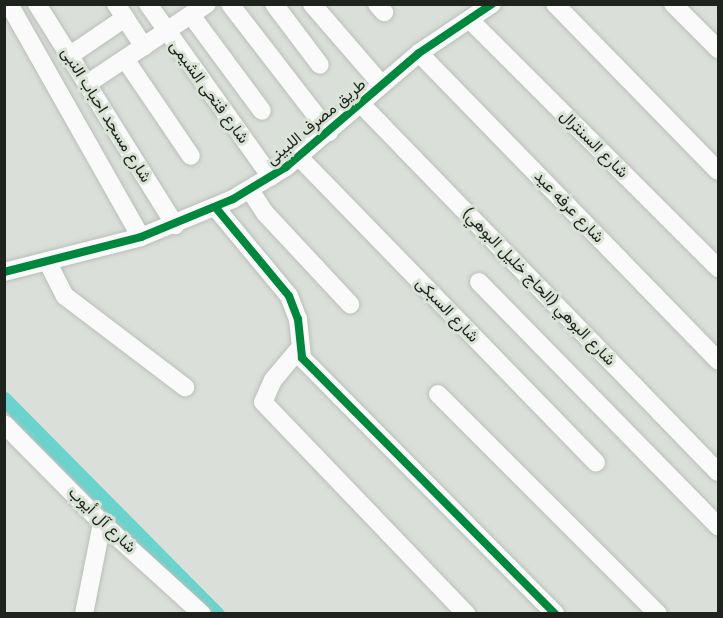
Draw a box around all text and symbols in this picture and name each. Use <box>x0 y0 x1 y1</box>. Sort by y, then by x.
street label: شارع فتحى الشيمى <box>165 37 253 147</box>
street label: شارع مسجد احباب النبى <box>57 44 155 186</box>
street label: طريق مصرف اللبينى <box>262 75 370 169</box>
street label: شارع السنترال <box>556 106 632 182</box>
street label: شارع عرفه عيد <box>530 167 608 247</box>
street label: شارع البوهي (الحاج خليل البوهي) <box>459 204 619 370</box>
street label: شارع السبكى <box>411 274 483 346</box>
street label: شارع آل أيوب <box>64 483 140 557</box>

